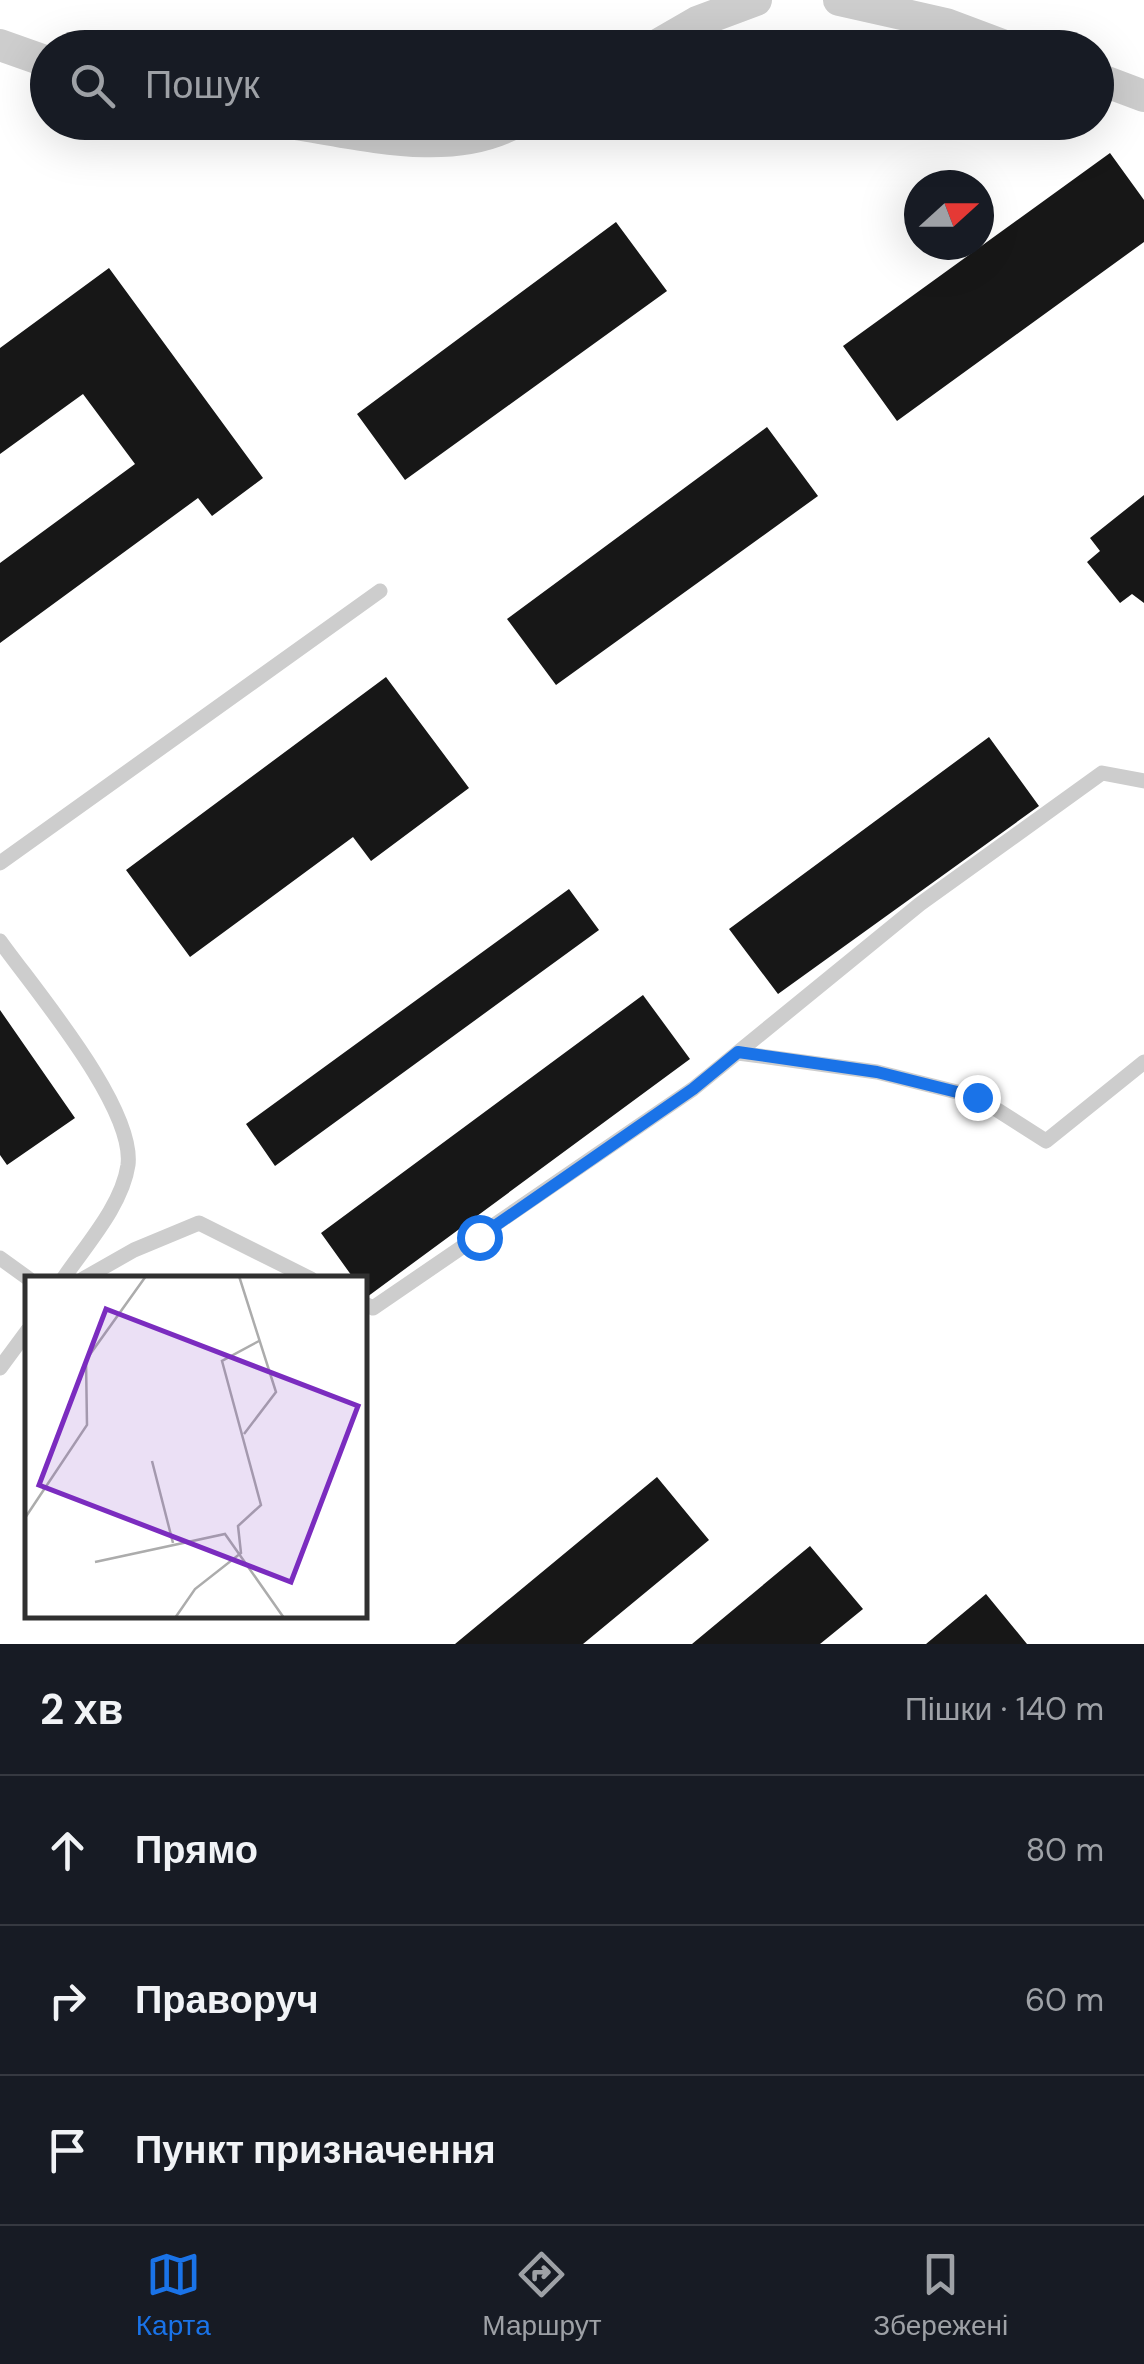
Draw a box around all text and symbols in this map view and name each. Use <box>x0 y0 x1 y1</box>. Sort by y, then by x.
search box <box>30 30 1114 140</box>
icon: search <box>65 58 120 113</box>
text: Пошук <box>145 60 260 110</box>
north arrow <box>904 170 994 260</box>
route end <box>955 1075 1001 1121</box>
route start <box>457 1215 503 1261</box>
inset map <box>25 1276 368 1619</box>
text: 2 хв <box>40 1682 123 1737</box>
text: Пішки · 140 m <box>905 1688 1104 1730</box>
icon: ahead <box>40 1823 95 1878</box>
text: Прямо <box>135 1825 258 1875</box>
text: 80 m <box>1026 1829 1104 1871</box>
icon: right <box>40 1973 95 2028</box>
text: Праворуч <box>135 1975 319 2025</box>
text: 60 m <box>1025 1979 1104 2021</box>
icon: arrive <box>40 2123 95 2178</box>
text: Пункт призначення <box>135 2125 496 2175</box>
tab: Карта <box>136 2247 211 2344</box>
tab: Маршрут <box>482 2247 602 2344</box>
tab: Збережені <box>873 2247 1008 2344</box>

